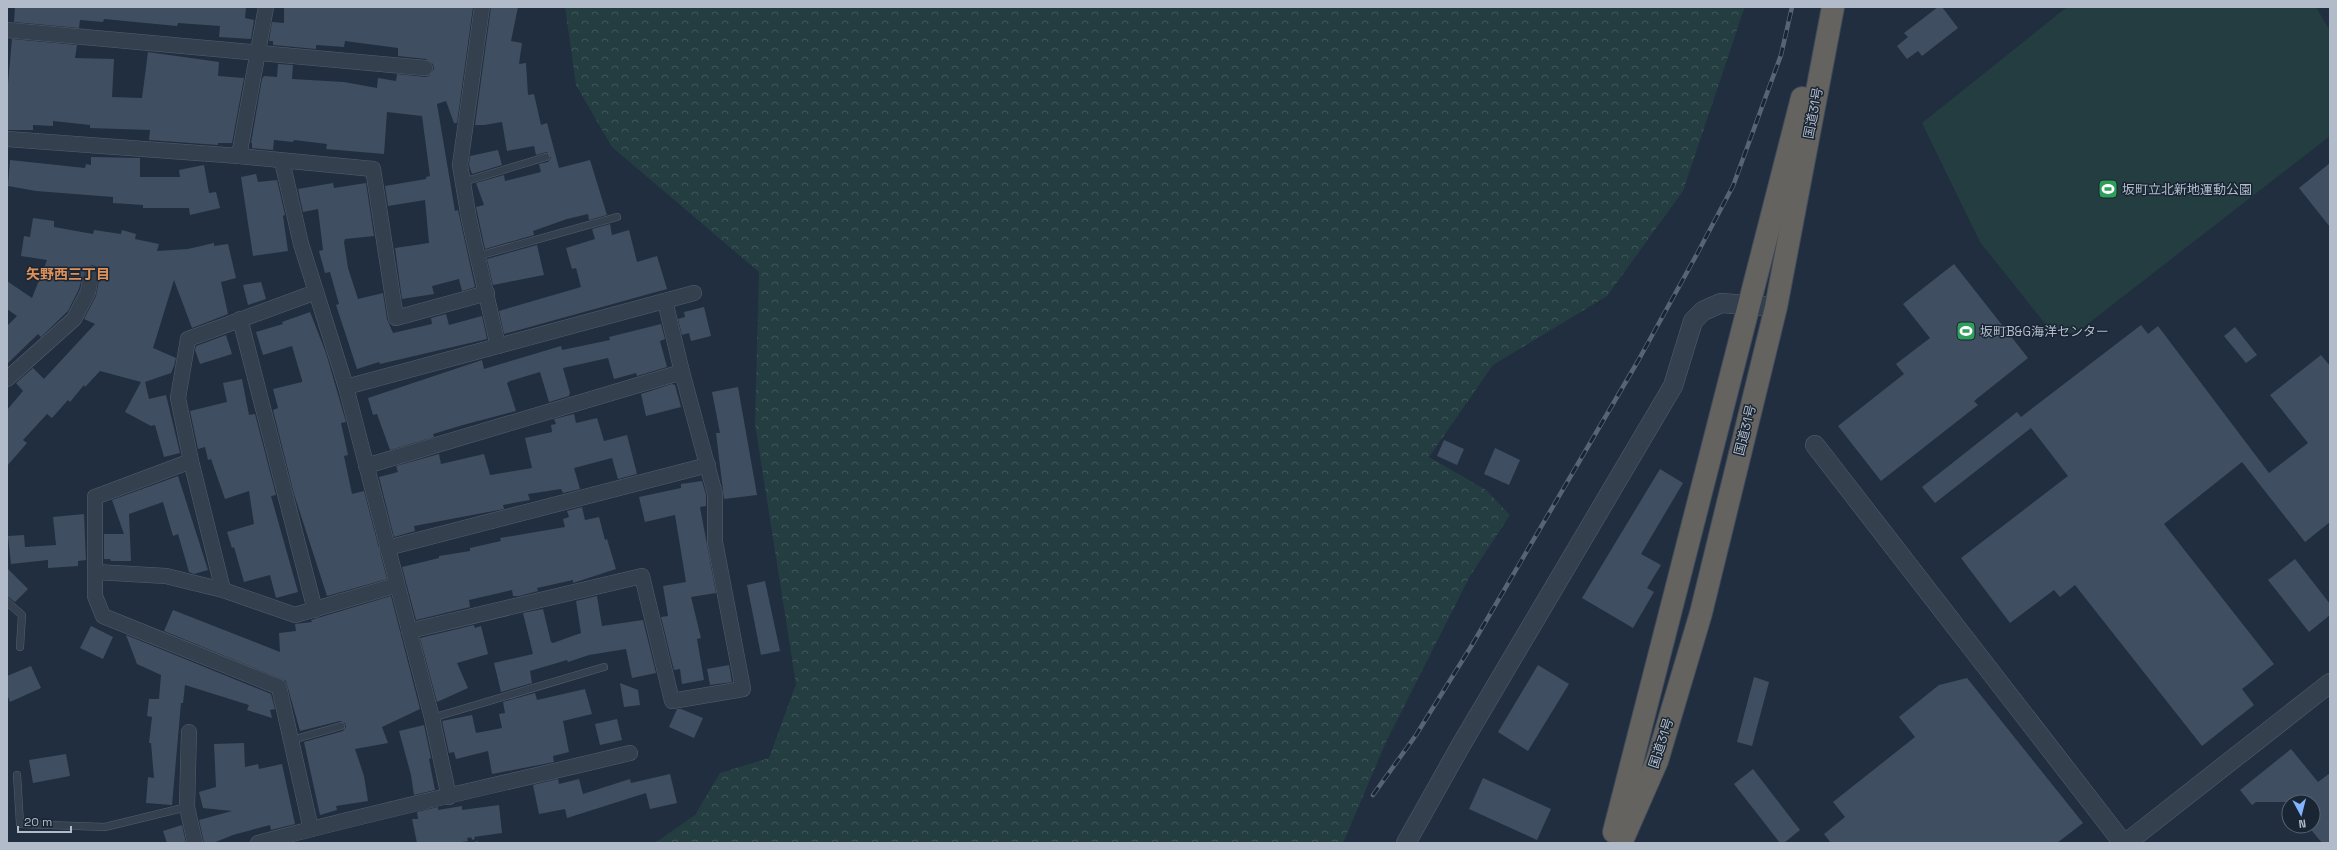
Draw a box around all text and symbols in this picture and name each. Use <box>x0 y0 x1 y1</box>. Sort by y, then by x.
street label: 国道31号 <box>1800 86 1826 140</box>
sports icon: 坂町立北新地運動公園 <box>2097 178 2119 200</box>
place label: 坂町立北新地運動公園 <box>2122 181 2252 198</box>
district label: 矢野西三丁目 <box>26 265 110 283</box>
sports icon: 坂町B&G海洋センター <box>1955 320 1977 342</box>
place label: 坂町B&G海洋センター <box>1980 323 2109 340</box>
street label: 国道31号 <box>1730 403 1760 457</box>
street label: 国道31号 <box>1645 716 1677 770</box>
north arrow <box>2281 794 2321 834</box>
scale bar <box>18 808 71 834</box>
text: 20 m <box>24 814 52 830</box>
text: N <box>2298 817 2307 831</box>

